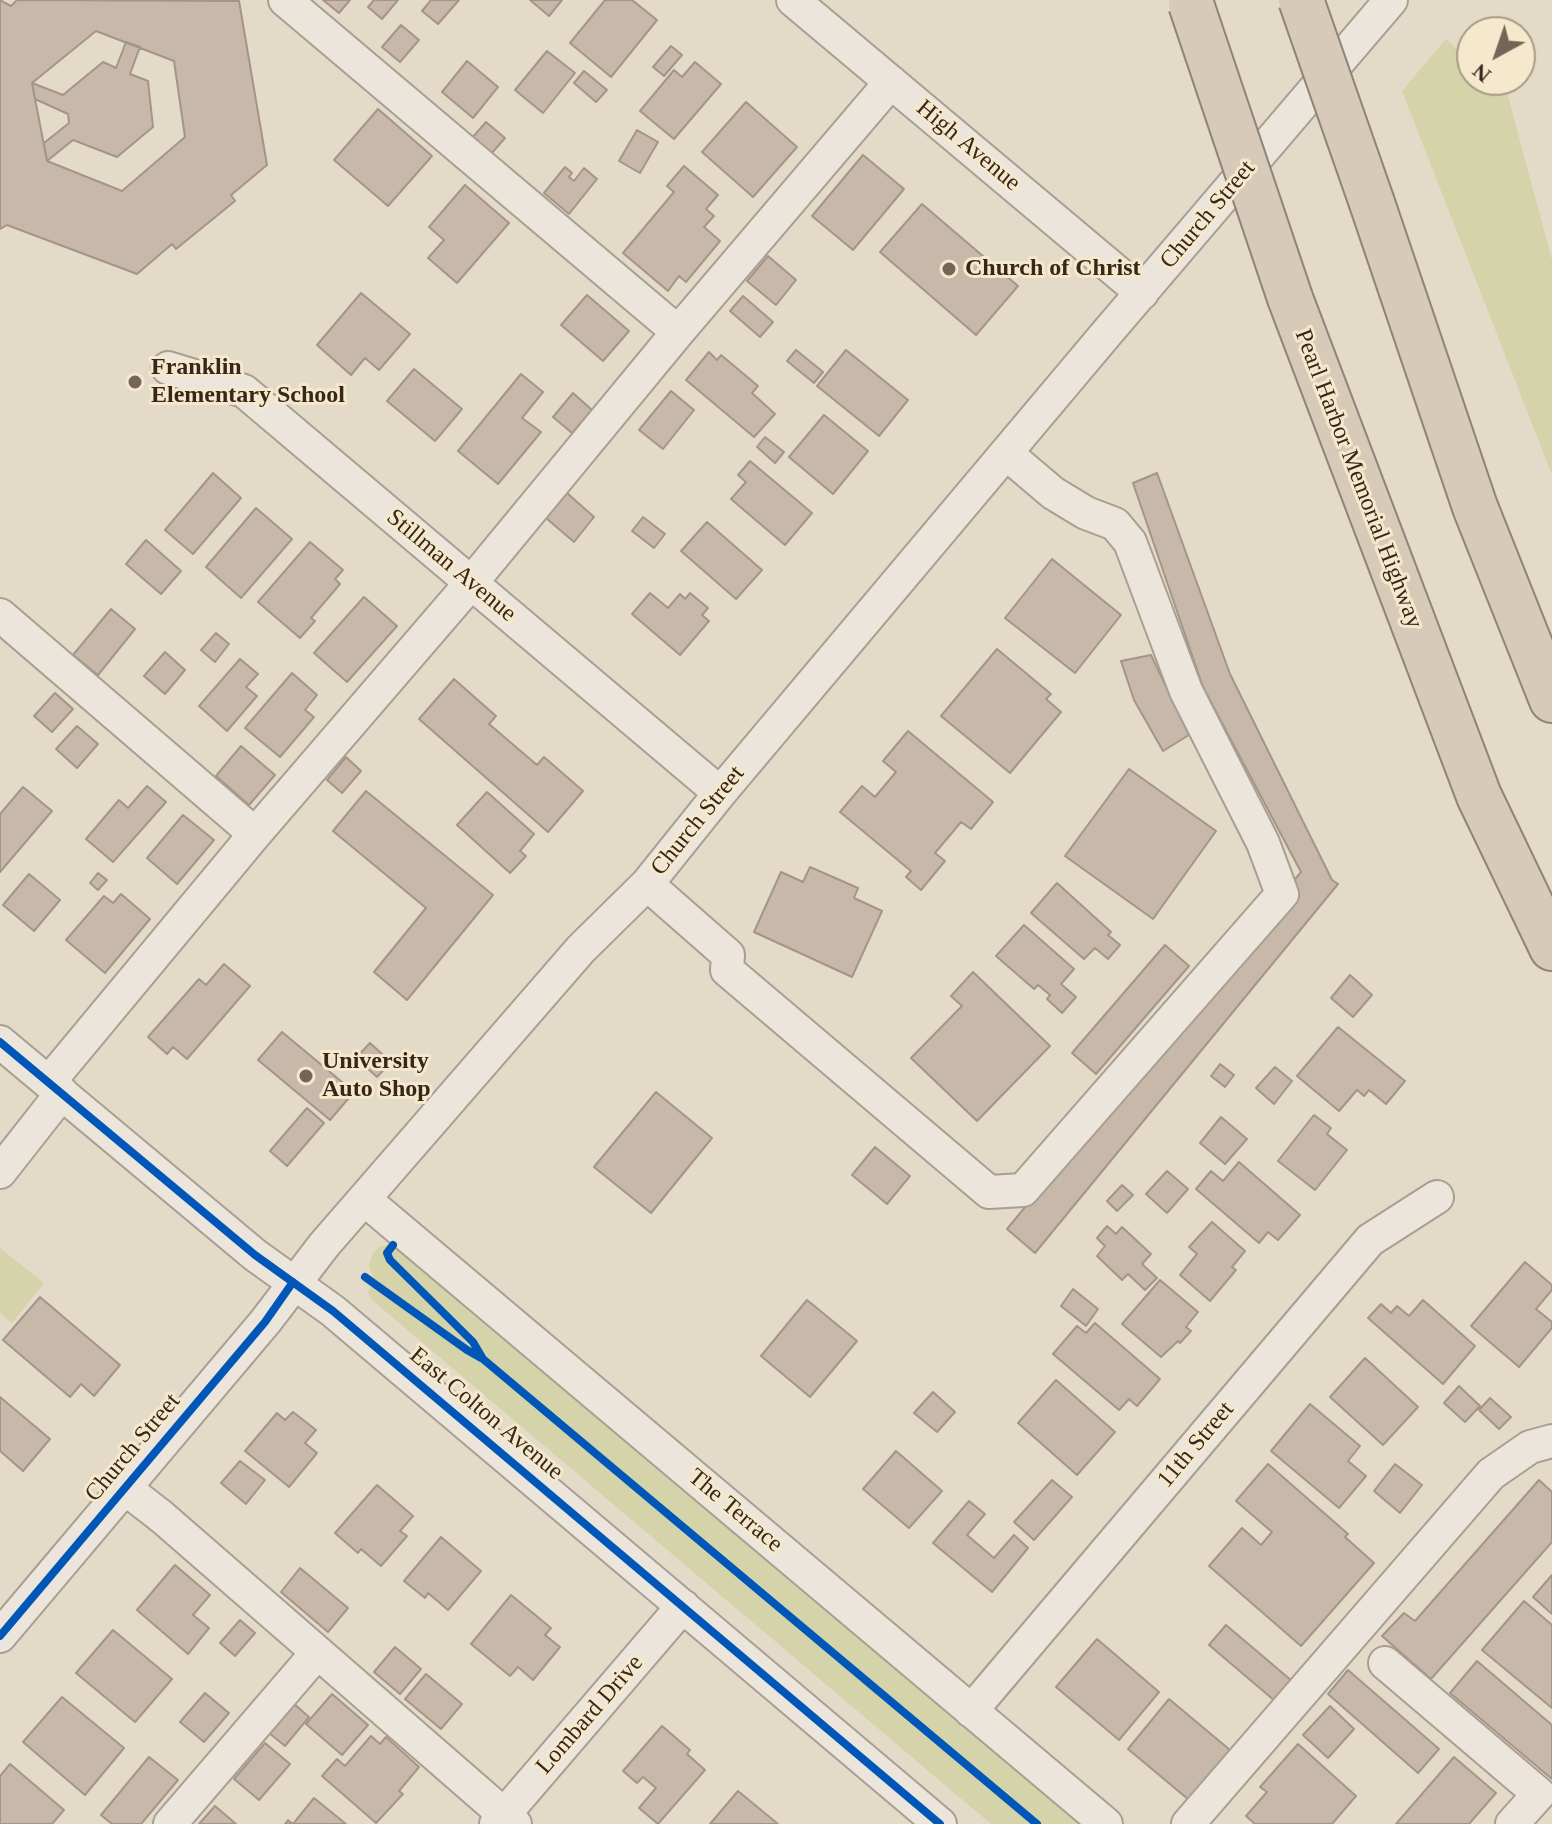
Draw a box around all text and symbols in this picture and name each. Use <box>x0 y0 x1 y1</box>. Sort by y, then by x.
north arrow <box>1456 16 1536 96</box>
text: N <box>1467 59 1496 88</box>
street label: High Avenue <box>910 94 1026 198</box>
street label: Church Street <box>1154 155 1262 275</box>
place label: Church of Christ <box>965 255 1141 283</box>
marker: Church of Christ <box>940 260 958 278</box>
street label: Pearl Harbor Memorial Highway <box>1288 325 1428 633</box>
place label: Franklin Elementary School <box>151 354 345 410</box>
marker: Franklin Elementary School <box>126 373 144 391</box>
street label: Stillman Avenue <box>380 503 522 629</box>
street label: Church Street <box>645 760 751 882</box>
place label: University Auto Shop <box>322 1048 431 1104</box>
marker: University Auto Shop <box>297 1067 315 1085</box>
street label: East Colton Avenue <box>403 1341 569 1487</box>
street label: Church Street <box>79 1388 187 1508</box>
street label: 11th Street <box>1152 1396 1240 1494</box>
street label: The Terrace <box>682 1463 788 1559</box>
street label: Lombard Drive <box>530 1649 650 1781</box>

